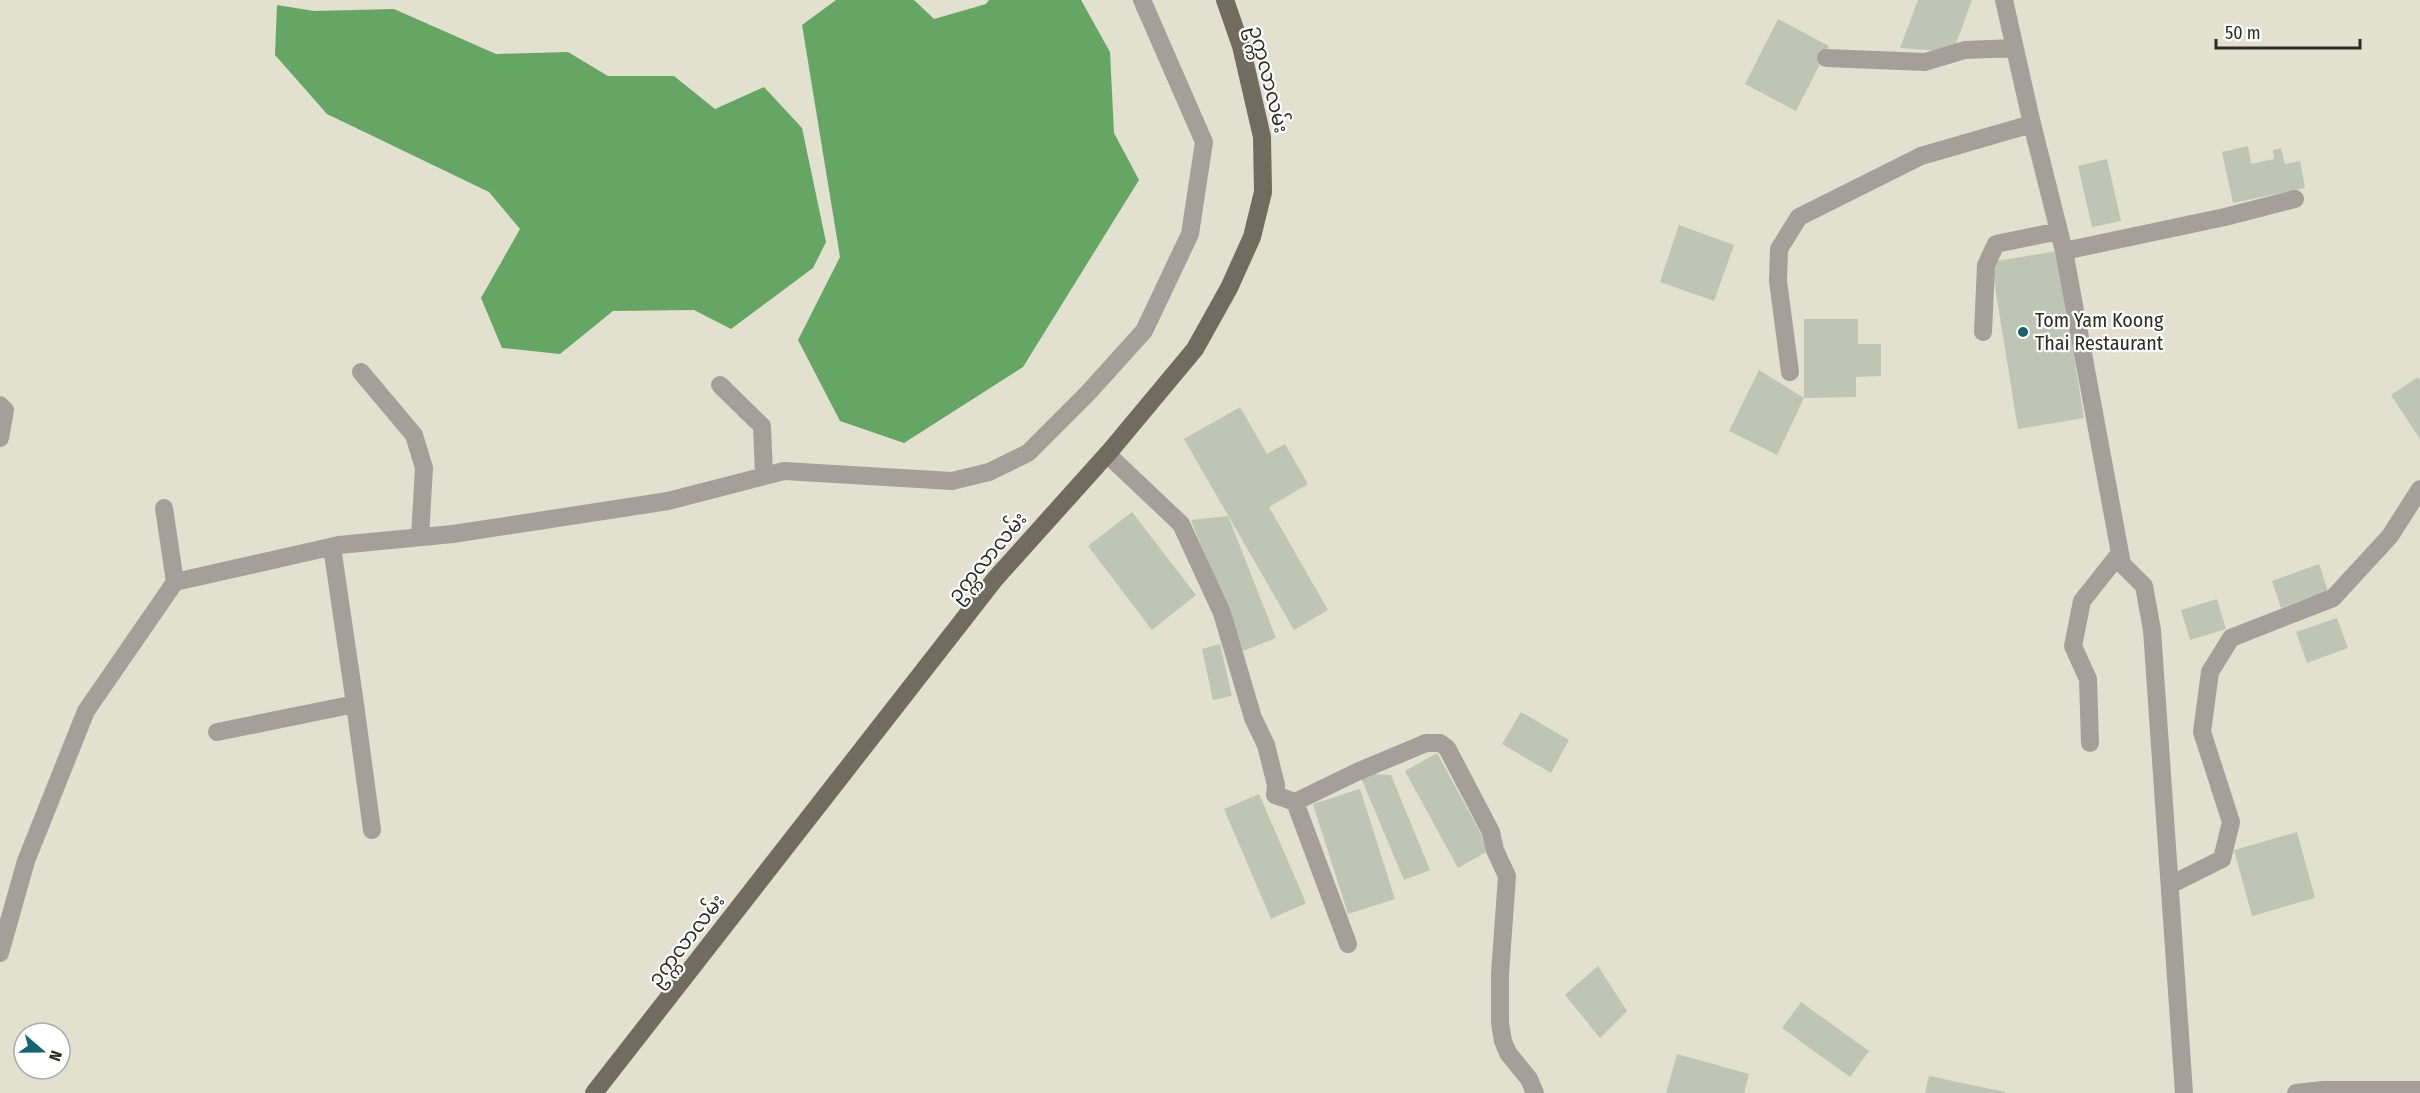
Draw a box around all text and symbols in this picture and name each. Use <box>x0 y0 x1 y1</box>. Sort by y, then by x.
scale bar <box>2216 12 2360 50</box>
street label: ဥက္ကလာလမ်း <box>1240 22 1296 136</box>
text: 50 m <box>2225 22 2261 44</box>
place label: Tom Yam Koong Thai Restaurant <box>2035 308 2164 355</box>
marker: Tom Yam Koong Thai Restaurant <box>2016 325 2030 339</box>
street label: ဥက္ကလာလမ်း <box>941 506 1035 610</box>
street label: ဥက္ကလာလမ်း <box>641 888 733 993</box>
north arrow <box>12 1021 72 1081</box>
text: N <box>45 1048 66 1064</box>

